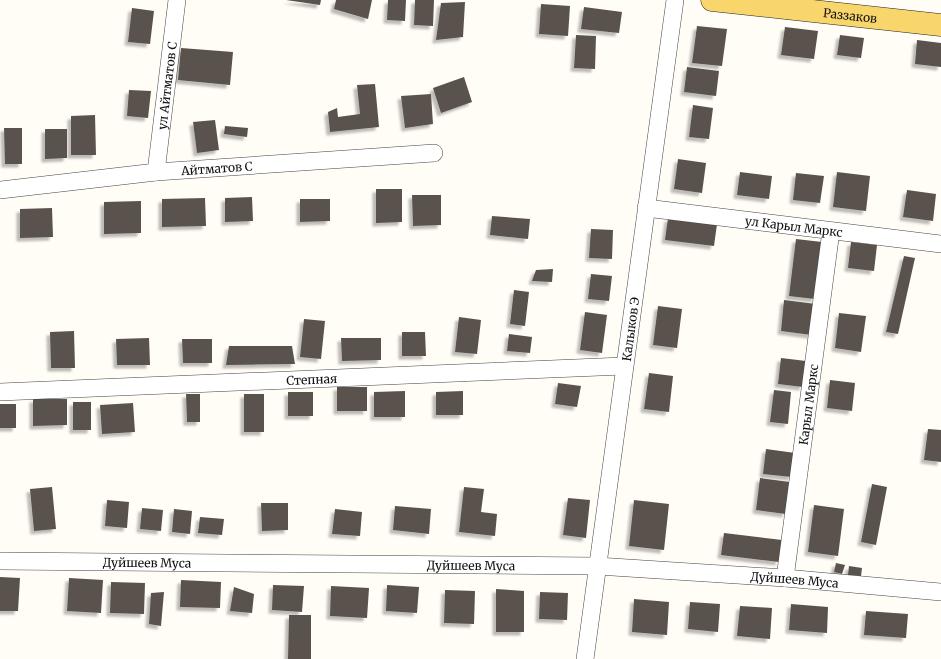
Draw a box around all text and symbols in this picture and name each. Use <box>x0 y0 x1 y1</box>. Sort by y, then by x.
street label: Раззаков <box>823 5 878 25</box>
street label: ул Айтматов С <box>154 41 179 131</box>
street label: Айтматов С <box>180 158 253 178</box>
street label: ул Карыл Маркс <box>744 213 844 239</box>
street label: Калыков Э <box>618 296 642 362</box>
street label: Карыл Маркс <box>795 363 821 446</box>
street label: Степная <box>286 370 338 388</box>
street label: Дуйшеев Муса <box>103 554 192 570</box>
street label: Дуйшеев Муса <box>427 557 516 573</box>
street label: Дуйшеев Муса <box>750 568 840 590</box>

